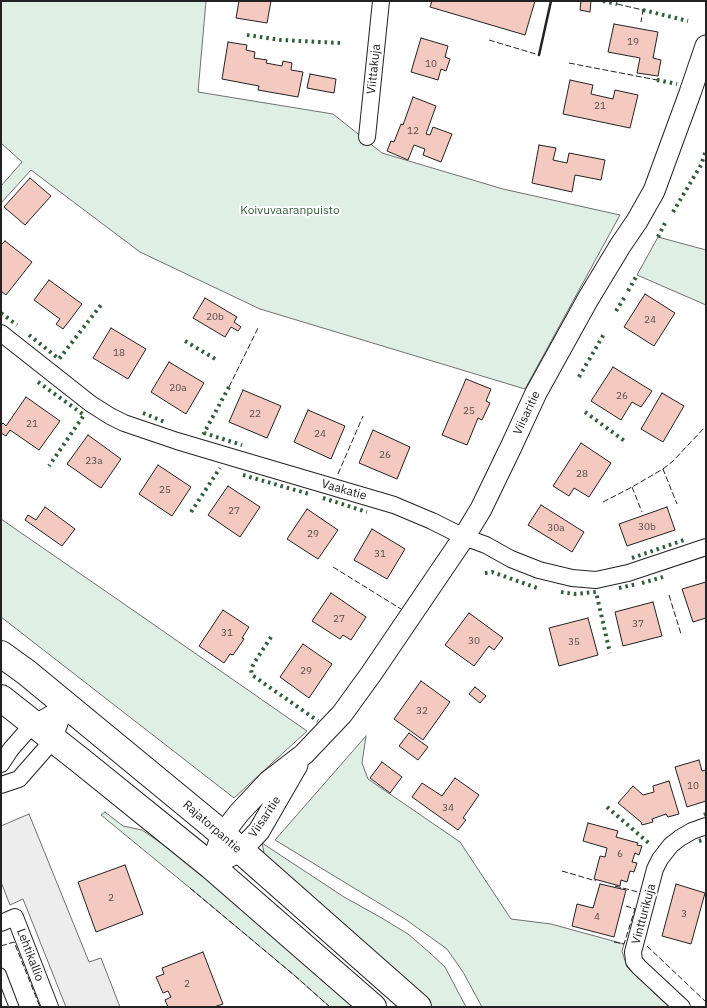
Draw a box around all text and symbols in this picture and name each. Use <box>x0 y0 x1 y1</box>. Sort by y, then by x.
house number: 19 <box>627 36 639 48</box>
street label: Viittakuja <box>364 43 384 95</box>
house number: 10 <box>425 58 437 70</box>
house number: 21 <box>594 100 606 112</box>
house number: 12 <box>407 125 419 137</box>
park label: Koivuvaaranpuisto <box>240 204 340 218</box>
house number: 20b <box>206 311 224 323</box>
house number: 24 <box>644 314 656 326</box>
house number: 18 <box>113 347 125 359</box>
house number: 20a <box>169 382 187 394</box>
street label: Viisaritie <box>511 389 543 437</box>
house number: 26 <box>616 390 628 402</box>
house number: 25 <box>463 405 475 417</box>
house number: 22 <box>249 408 261 420</box>
house number: 21 <box>26 418 38 430</box>
house number: 24 <box>314 428 326 440</box>
house number: 26 <box>379 449 391 461</box>
house number: 23a <box>85 455 103 467</box>
house number: 28 <box>576 468 588 480</box>
street label: Vaakatie <box>320 477 368 503</box>
house number: 25 <box>159 484 171 496</box>
house number: 27 <box>228 505 240 517</box>
house number: 30b <box>638 521 656 533</box>
house number: 30a <box>547 522 565 534</box>
house number: 29 <box>307 528 319 540</box>
house number: 31 <box>374 548 386 560</box>
house number: 27 <box>333 613 345 625</box>
house number: 37 <box>632 618 644 630</box>
house number: 31 <box>221 627 233 639</box>
house number: 30 <box>468 635 480 647</box>
house number: 35 <box>568 636 580 648</box>
house number: 29 <box>300 665 312 677</box>
house number: 32 <box>416 705 428 717</box>
house number: 10 <box>687 780 699 792</box>
street label: Viisaritie <box>246 794 284 840</box>
street label: Rajatorpantie <box>180 798 244 856</box>
house number: 34 <box>442 802 454 814</box>
house number: 6 <box>617 848 623 860</box>
street label: Vintturikuja <box>629 882 659 946</box>
house number: 2 <box>108 892 114 904</box>
house number: 3 <box>681 908 687 920</box>
house number: 4 <box>594 911 600 923</box>
street label: Lehtikallio <box>13 927 47 983</box>
house number: 2 <box>184 978 190 990</box>

